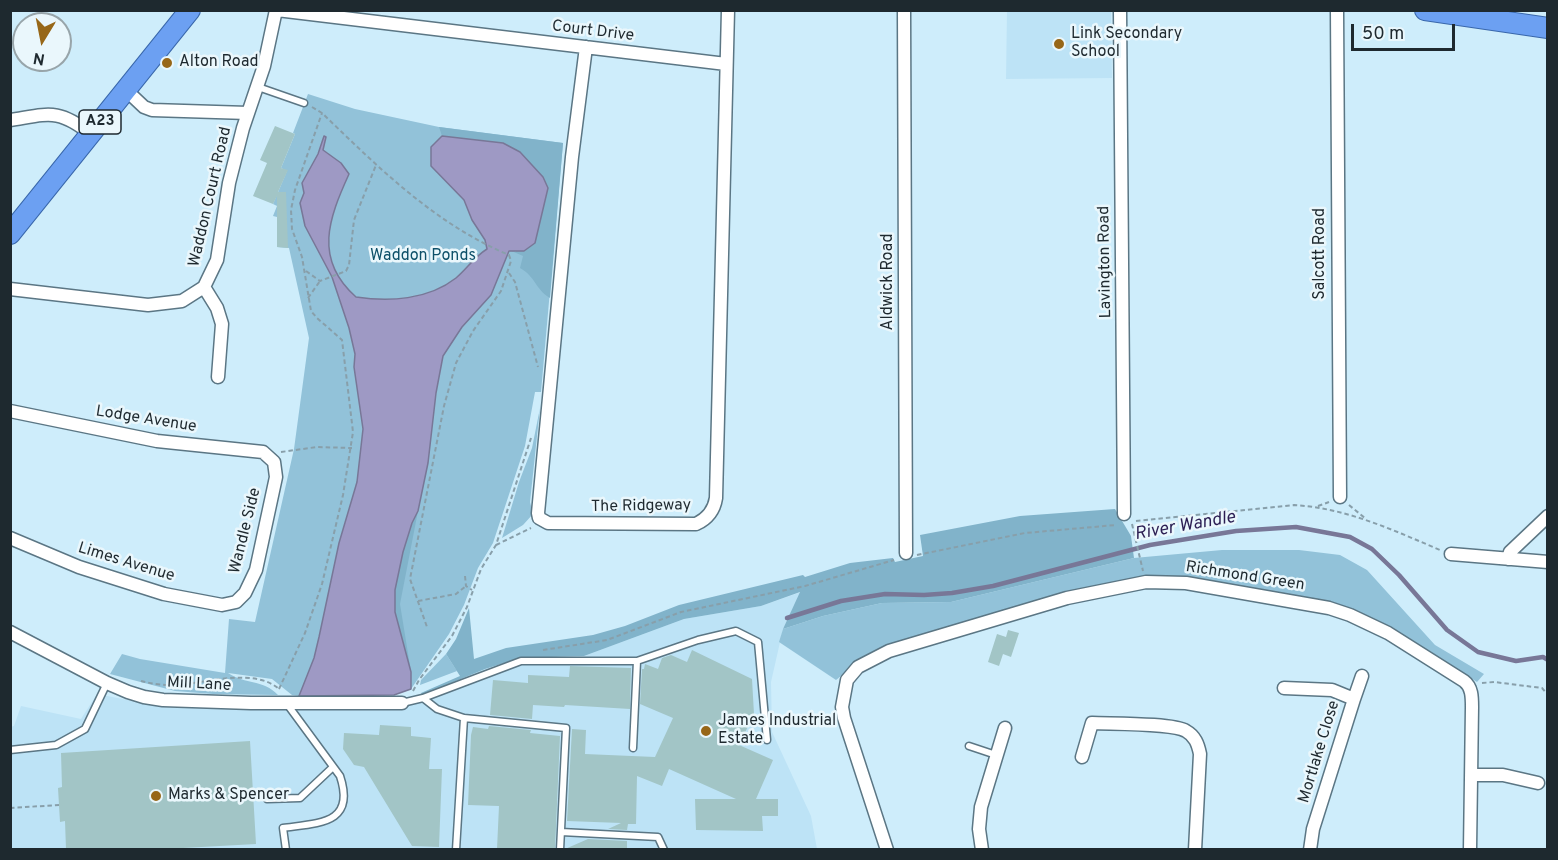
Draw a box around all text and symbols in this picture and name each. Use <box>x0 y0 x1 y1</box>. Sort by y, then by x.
north arrow <box>12 12 72 72</box>
scale bar <box>1354 12 1458 50</box>
street label: Court Drive <box>551 17 635 47</box>
text: 50 m <box>1362 23 1404 46</box>
place label: Link Secondary School <box>1071 25 1182 63</box>
marker: Link Secondary School <box>1052 37 1066 51</box>
text: N <box>32 47 47 69</box>
place label: Alton Road <box>179 53 259 73</box>
marker: Alton Road <box>160 56 174 70</box>
road number: A23 <box>79 110 121 134</box>
street label: Waddon Court Road <box>186 125 236 269</box>
street label: Lavington Road <box>1095 206 1117 318</box>
street label: Salcott Road <box>1311 208 1331 300</box>
street label: Aldwick Road <box>879 234 899 330</box>
park label: Waddon Ponds <box>370 247 476 267</box>
street label: Lodge Avenue <box>94 403 198 437</box>
street label: Wandle Side <box>226 486 266 576</box>
street label: The Ridgeway <box>591 497 691 517</box>
water label: River Wandle <box>1133 508 1237 546</box>
street label: Limes Avenue <box>75 539 177 587</box>
street label: Richmond Green <box>1184 558 1306 596</box>
street label: Mill Lane <box>166 674 232 696</box>
street label: Mortlake Close <box>1295 698 1345 806</box>
place label: James Industrial Estate <box>718 712 836 750</box>
marker: James Industrial Estate <box>699 724 713 738</box>
place label: Marks & Spencer <box>168 786 289 806</box>
marker: Marks & Spencer <box>149 789 163 803</box>

